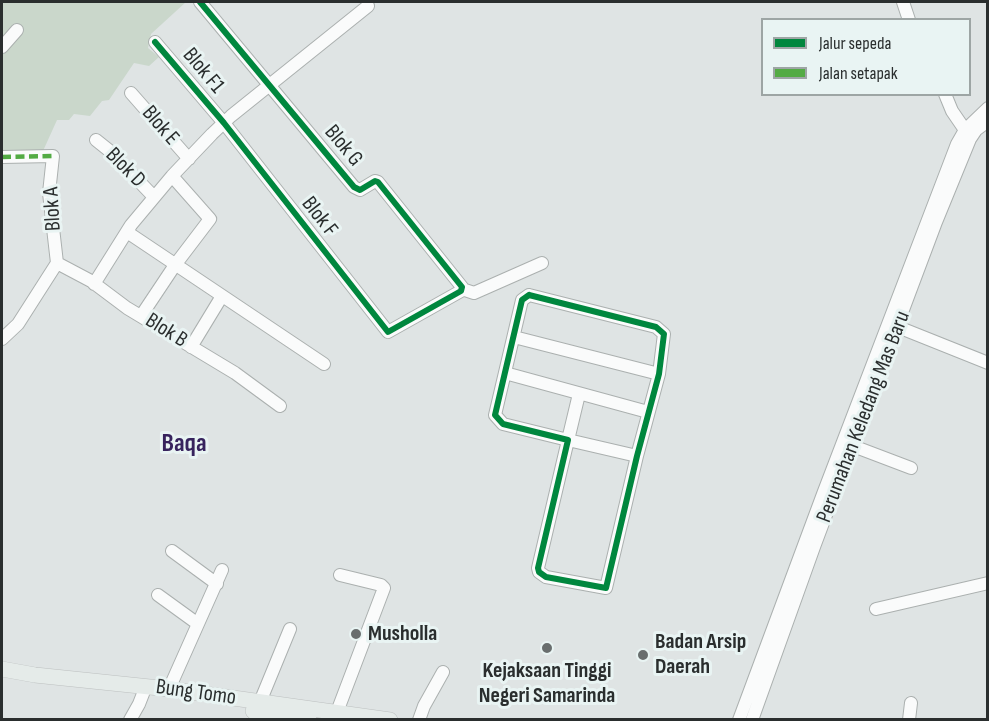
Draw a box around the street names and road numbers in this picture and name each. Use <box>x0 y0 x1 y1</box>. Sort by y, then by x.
street label: Blok F1 <box>176 43 230 99</box>
street label: Blok E <box>136 101 184 151</box>
street label: Blok G <box>318 120 368 172</box>
street label: Blok D <box>99 142 151 194</box>
street label: Blok A <box>39 186 67 232</box>
street label: Blok F <box>295 192 343 242</box>
street label: Perumahan Keledang Mas Baru <box>811 307 917 527</box>
street label: Blok B <box>140 308 192 354</box>
street label: Bung Tomo <box>154 674 238 712</box>

